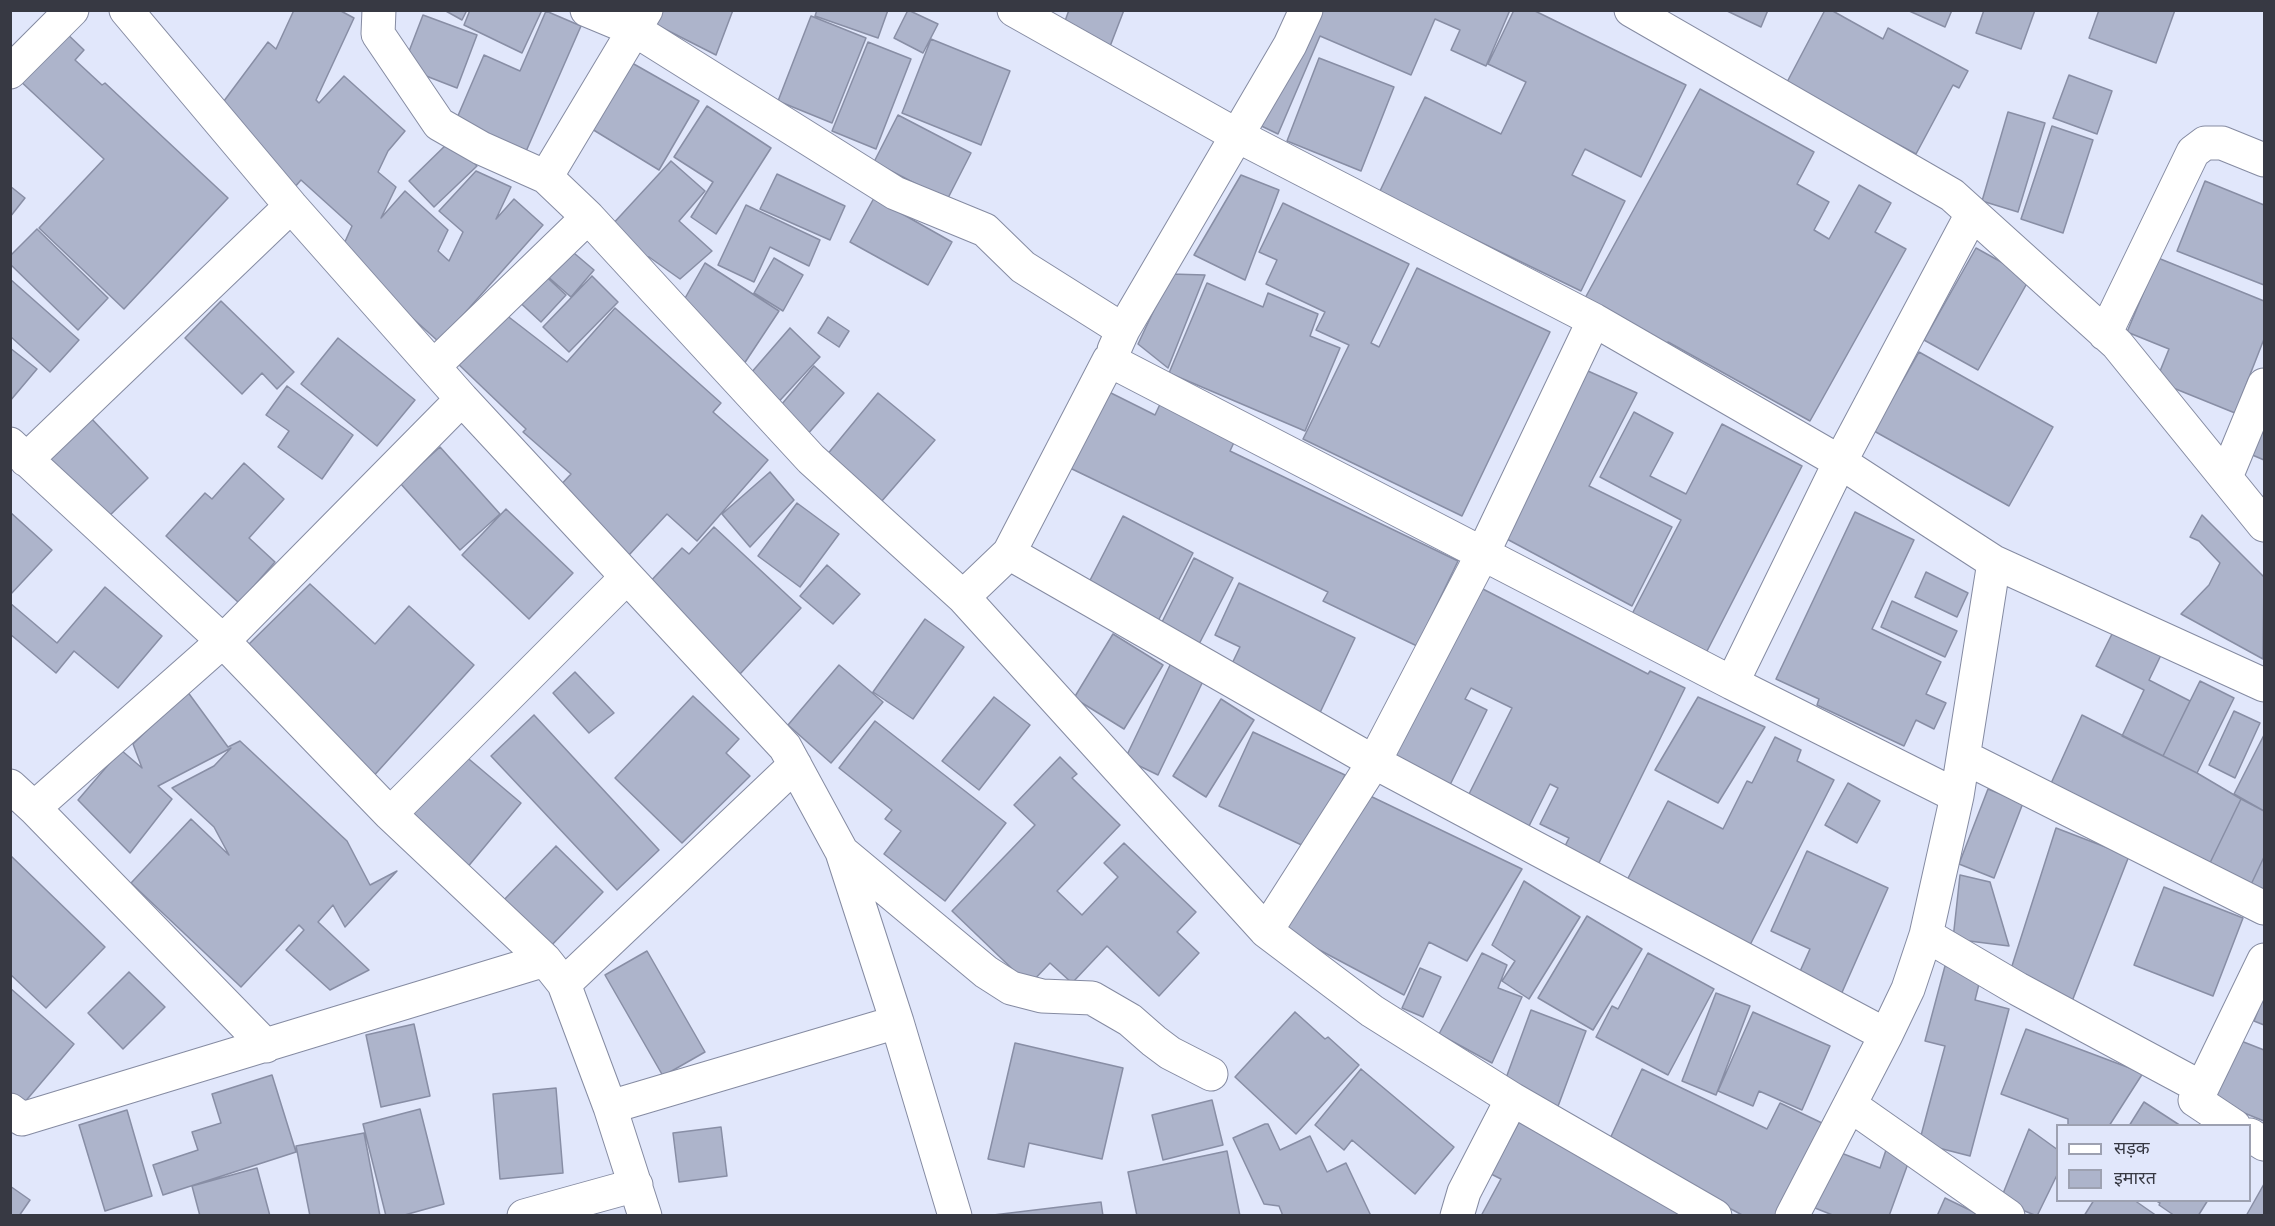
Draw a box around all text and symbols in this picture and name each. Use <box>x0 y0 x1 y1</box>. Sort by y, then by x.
legend <box>2056 1124 2251 1202</box>
text: सड़क <box>2114 1137 2150 1159</box>
text: इमारत <box>2114 1167 2156 1189</box>

